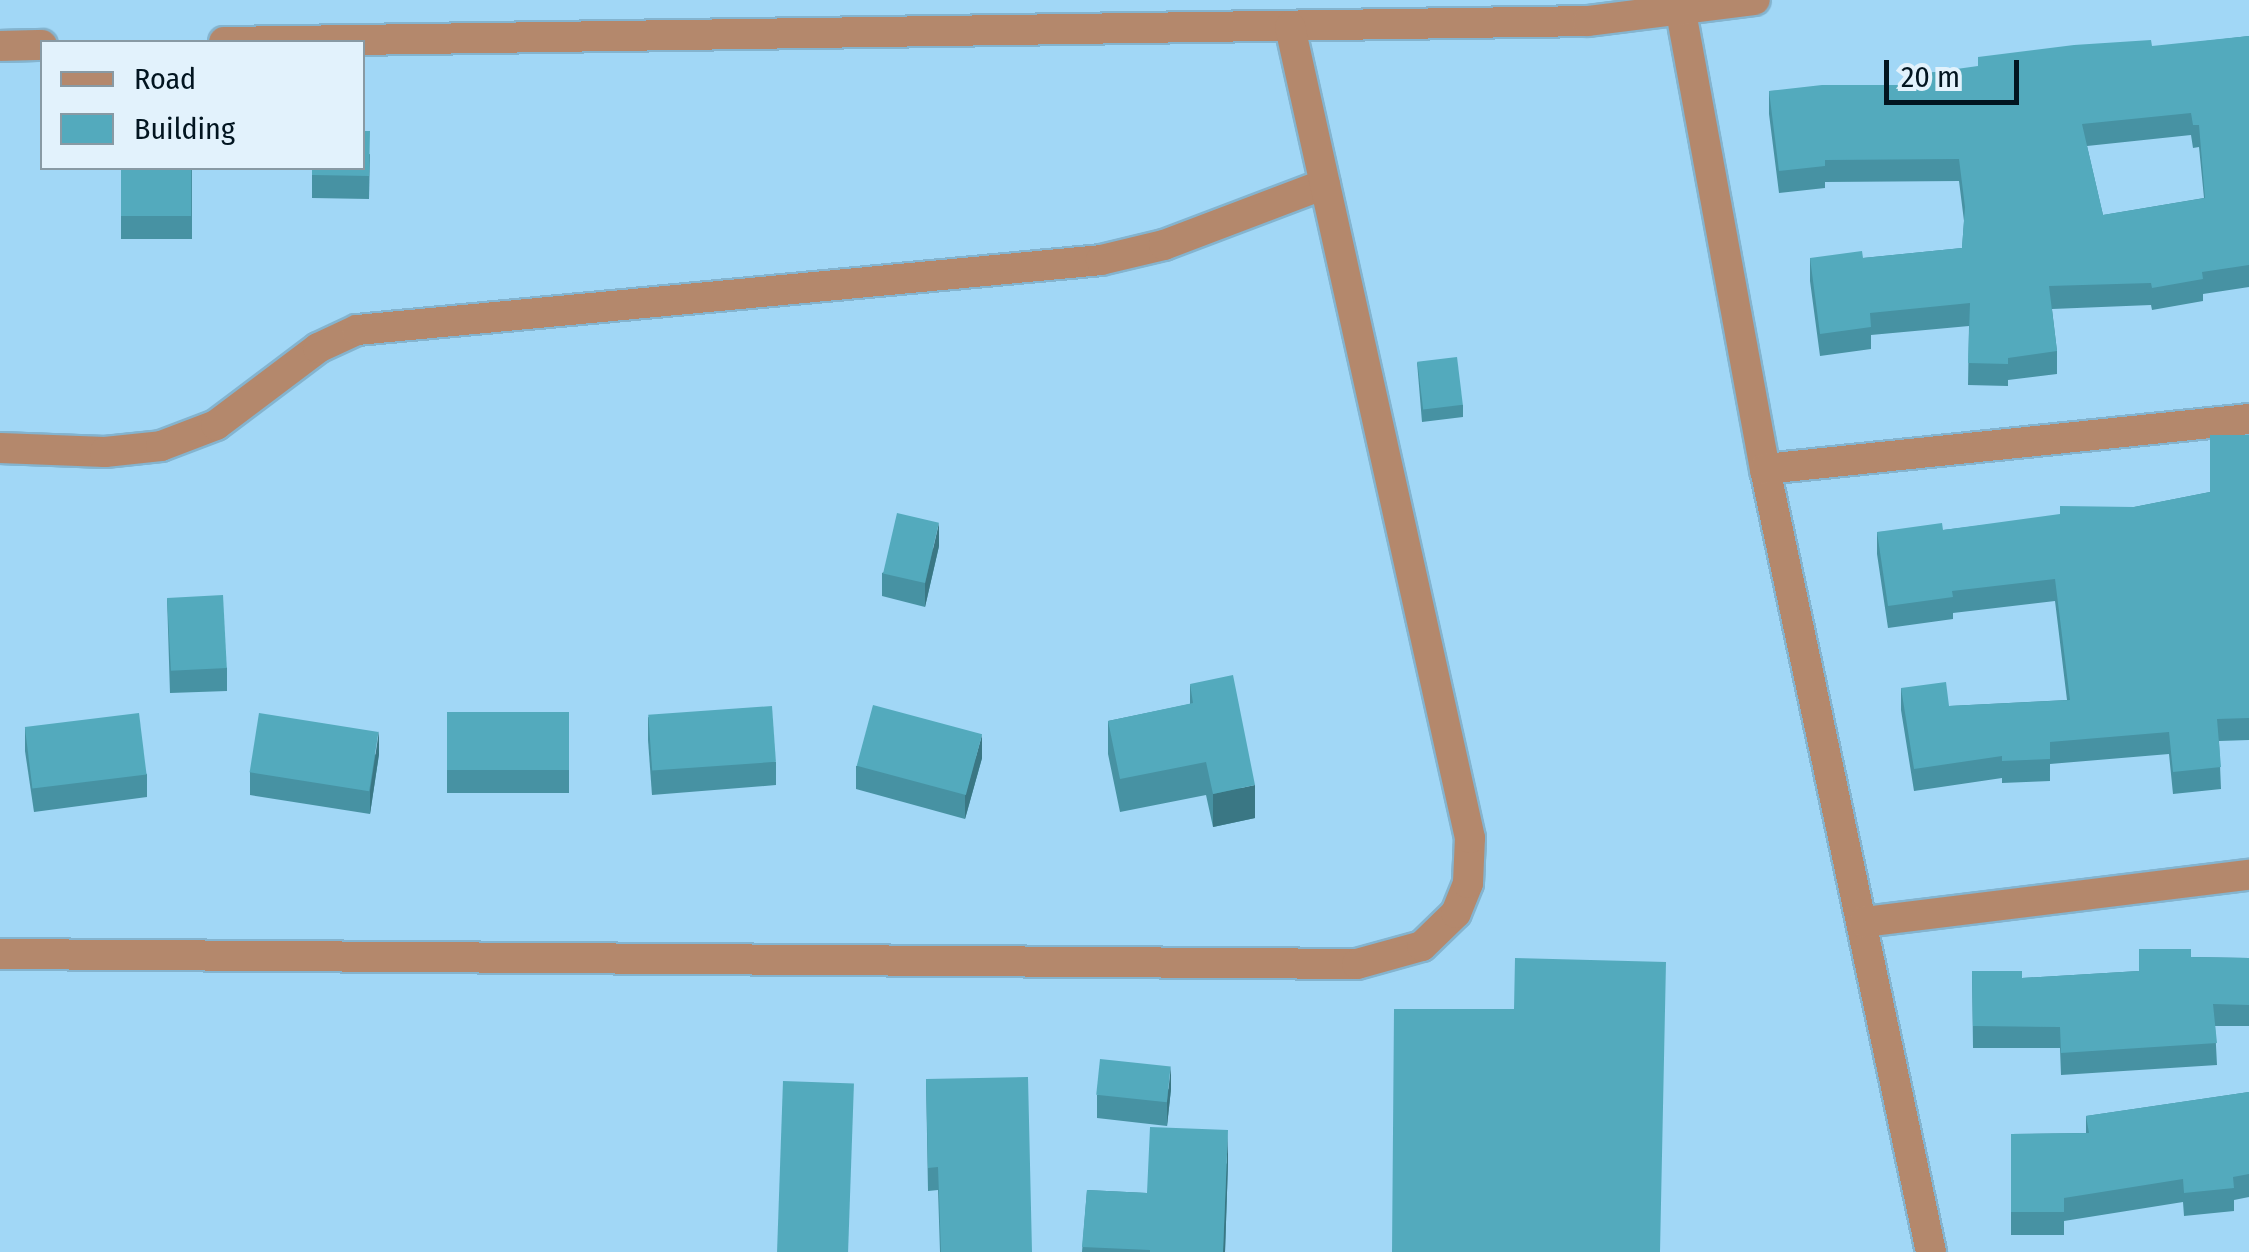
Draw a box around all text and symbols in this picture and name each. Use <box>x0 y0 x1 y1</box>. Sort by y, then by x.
legend <box>40 40 365 170</box>
scale bar <box>1889 40 2024 102</box>
text: 20 m <box>1901 59 1960 95</box>
text: Road <box>134 61 196 97</box>
text: Building <box>134 111 235 147</box>

